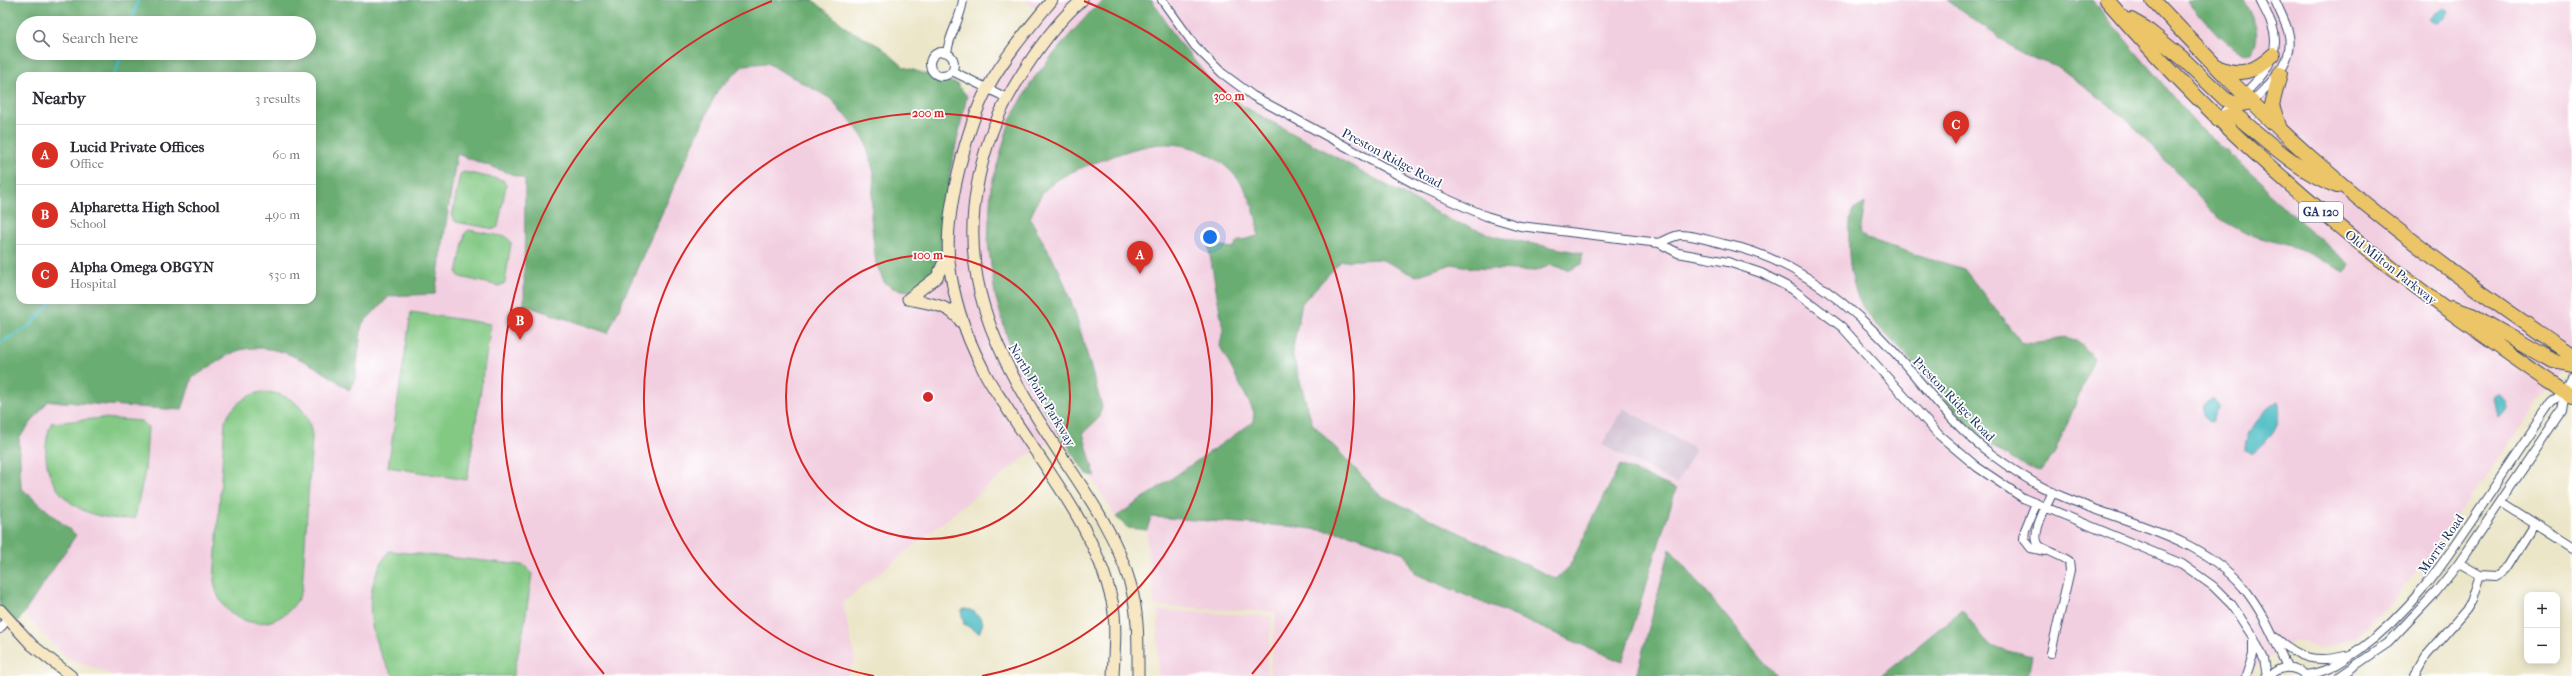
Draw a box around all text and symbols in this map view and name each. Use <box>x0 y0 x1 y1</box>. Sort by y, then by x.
search box <box>16 16 316 60</box>
icon: search <box>30 27 52 49</box>
text: Search here <box>62 29 138 47</box>
text: Nearby <box>32 88 86 108</box>
text: 300 m <box>1214 89 1245 104</box>
text: 3 results <box>255 91 300 106</box>
text: 200 m <box>912 106 945 120</box>
pin: C <box>1943 111 1969 144</box>
street label: Preston Ridge Road <box>1339 125 1445 191</box>
text: Lucid Private Offices <box>70 138 204 156</box>
text: A <box>41 147 49 162</box>
text: 60 m <box>272 147 300 162</box>
text: Office <box>70 156 104 171</box>
text: Alpharetta High School <box>70 198 220 216</box>
road number: GA 120 <box>2299 202 2343 222</box>
text: B <box>41 207 49 222</box>
text: 490 m <box>265 207 300 222</box>
text: School <box>70 216 106 231</box>
street label: Old Milton Parkway <box>2342 226 2441 308</box>
your location <box>1200 227 1220 247</box>
pin: A <box>1127 241 1153 274</box>
text: 100 m <box>913 248 944 262</box>
text: Alpha Omega OBGYN <box>70 258 214 276</box>
text: C <box>41 267 49 282</box>
text: 530 m <box>268 267 300 282</box>
text: Hospital <box>70 276 117 291</box>
pin: B <box>507 307 533 340</box>
street label: North Point Parkway <box>1005 341 1079 450</box>
street label: Preston Ridge Road <box>1910 354 1999 445</box>
centre of rings <box>921 390 935 404</box>
street label: Morris Road <box>2415 510 2468 577</box>
map controls <box>2524 592 2560 664</box>
button: + <box>2524 592 2560 628</box>
button: − <box>2524 628 2560 664</box>

